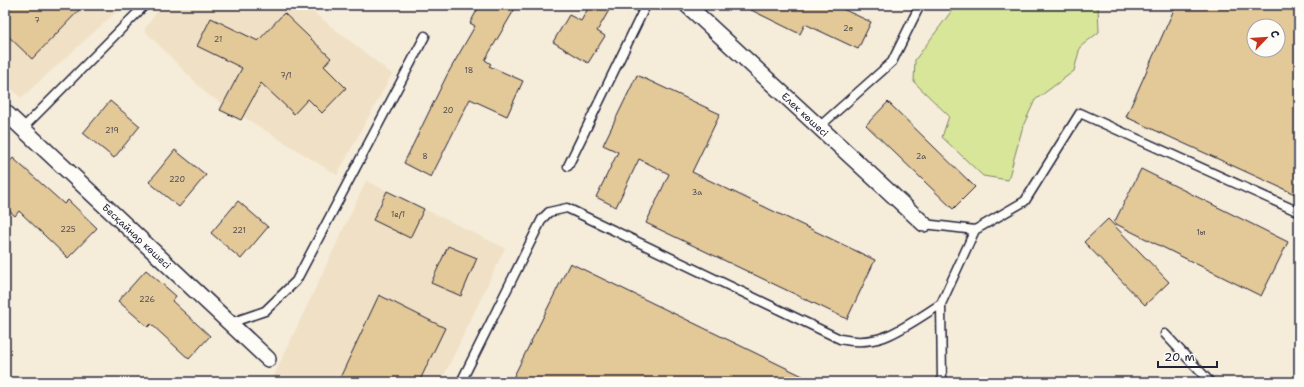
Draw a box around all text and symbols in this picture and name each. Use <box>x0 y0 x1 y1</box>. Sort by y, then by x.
house number: 7 <box>34 15 40 26</box>
north arrow <box>1246 18 1286 58</box>
house number: 2в <box>843 23 853 34</box>
text: С <box>1266 28 1283 40</box>
house number: 21 <box>214 34 222 45</box>
house number: 18 <box>465 65 473 76</box>
house number: 7/1 <box>280 70 292 81</box>
street label: Елек көшесі <box>779 90 831 140</box>
house number: 20 <box>443 105 453 116</box>
house number: 219 <box>105 125 119 136</box>
house number: 8 <box>422 151 428 162</box>
house number: 2а <box>916 151 926 162</box>
house number: 220 <box>169 174 185 185</box>
house number: 3а <box>692 187 702 198</box>
street label: Бесқайнар көшесі <box>99 201 174 272</box>
house number: 1е/1 <box>391 209 405 220</box>
house number: 225 <box>60 224 76 235</box>
house number: 221 <box>232 225 246 236</box>
house number: 1ы <box>1196 227 1206 238</box>
house number: 226 <box>139 294 155 305</box>
scale bar <box>1158 343 1217 369</box>
text: 20 m <box>1164 349 1195 365</box>

